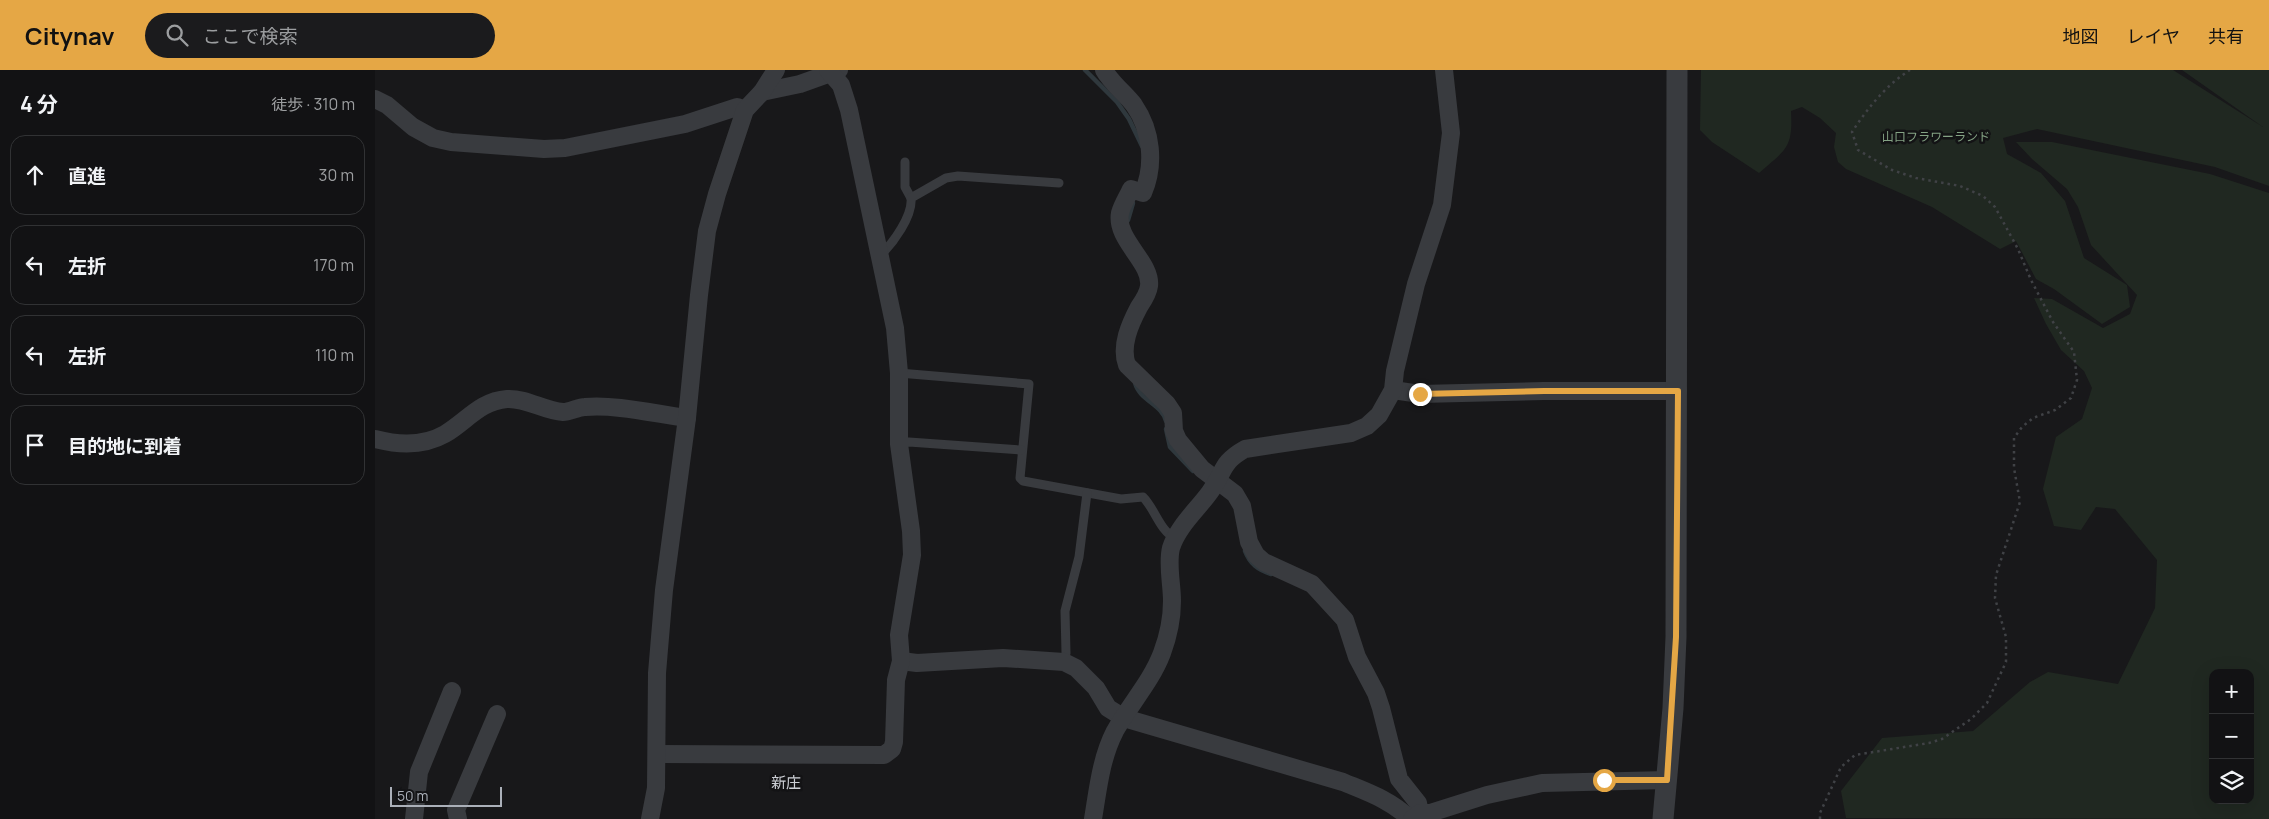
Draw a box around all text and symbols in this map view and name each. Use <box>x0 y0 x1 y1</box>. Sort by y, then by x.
search box <box>145 13 495 58</box>
text: Citynav <box>25 19 115 52</box>
icon: search <box>163 21 191 49</box>
text: ここで検索 <box>203 23 298 49</box>
text: 地図 <box>2063 24 2099 48</box>
text: レイヤ <box>2127 24 2180 48</box>
text: 共有 <box>2208 24 2244 48</box>
text: 4 分 <box>20 90 58 118</box>
text: 徒歩 · 310 m <box>271 93 355 115</box>
park label: 山口フラワーランド <box>1882 128 1990 145</box>
icon: ahead <box>21 161 49 189</box>
text: 直進 <box>68 163 106 189</box>
text: 30 m <box>319 164 354 186</box>
icon: left <box>21 251 49 279</box>
text: 左折 <box>68 253 106 279</box>
text: 170 m <box>313 254 354 276</box>
icon: left <box>21 341 49 369</box>
text: 左折 <box>68 343 106 369</box>
text: 110 m <box>315 344 354 366</box>
route end <box>1409 383 1432 406</box>
icon: arrive <box>21 431 49 459</box>
text: 目的地に到着 <box>68 433 182 459</box>
map controls <box>2209 669 2254 804</box>
button: + <box>2209 669 2254 714</box>
button: − <box>2209 714 2254 759</box>
button: layers <box>2209 759 2254 804</box>
route start <box>1593 769 1616 792</box>
district label: 新庄 <box>771 772 801 793</box>
scale bar <box>390 784 503 807</box>
text: 50 m <box>397 786 428 805</box>

